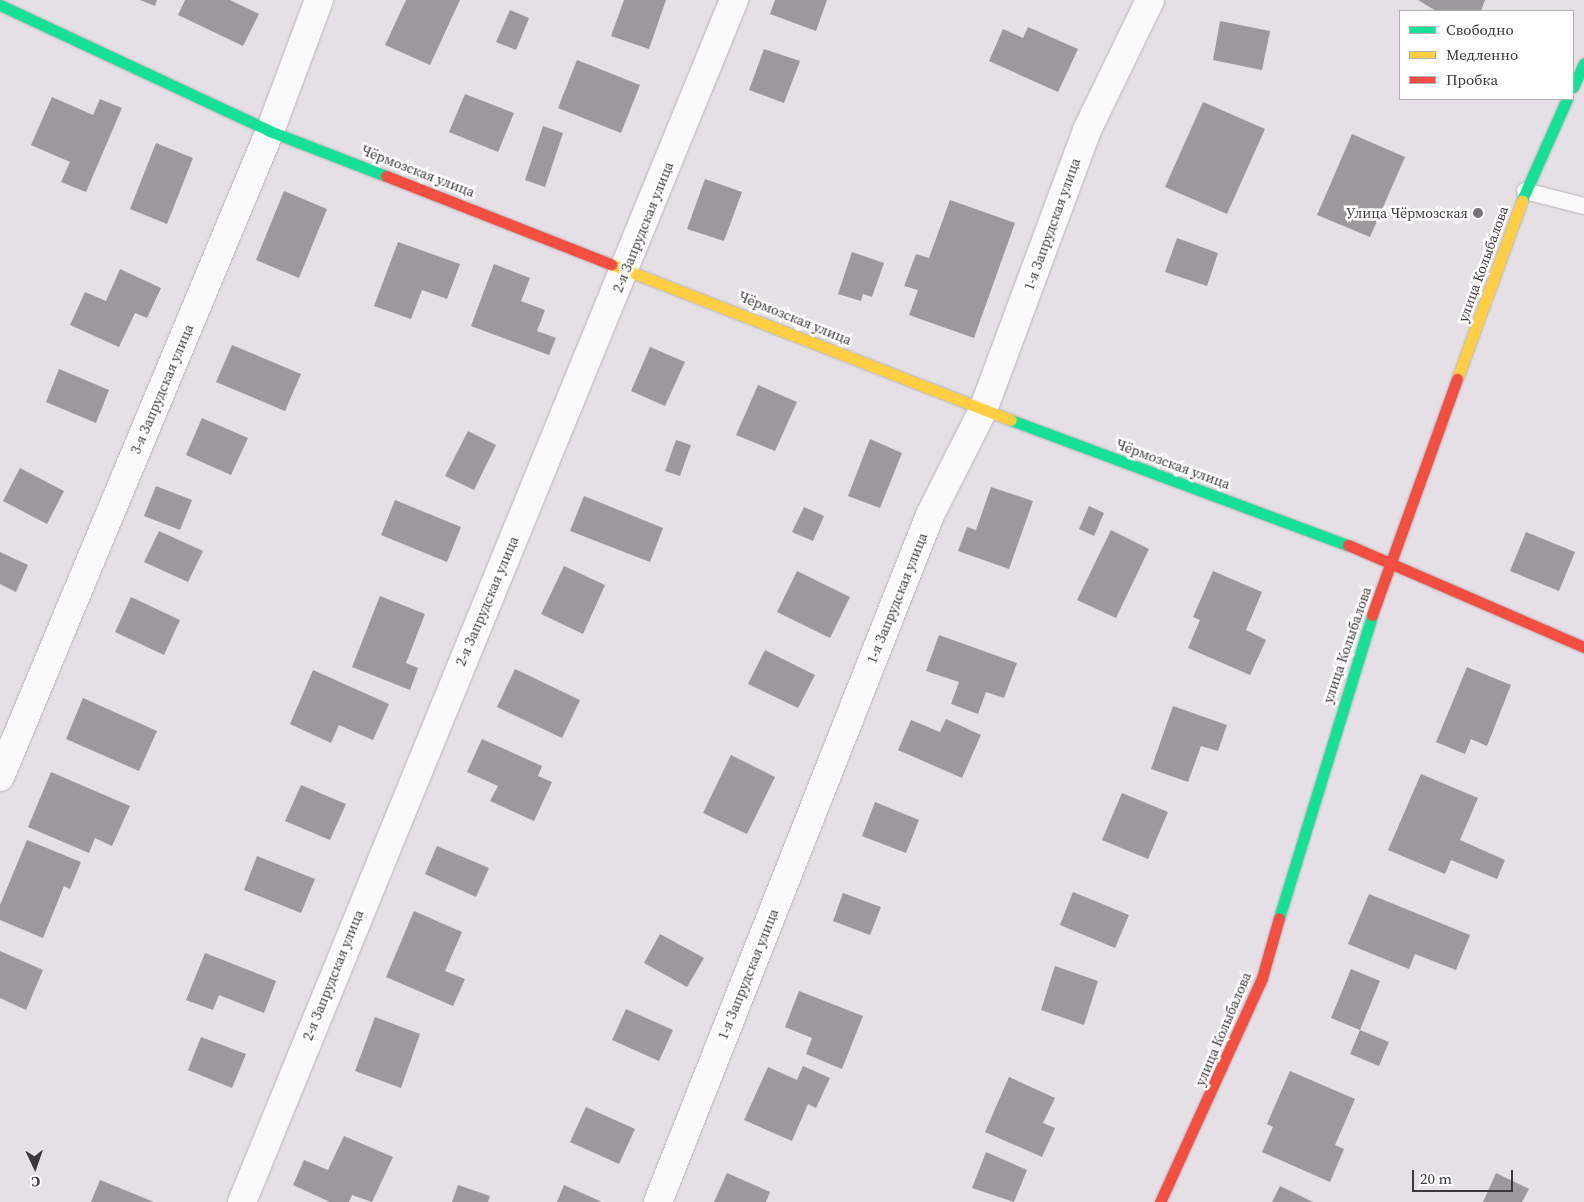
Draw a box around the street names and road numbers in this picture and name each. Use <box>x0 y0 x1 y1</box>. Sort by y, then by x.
street label: Чёрмозская улица <box>359 142 477 200</box>
street label: 1-я Запрудская улица <box>1020 156 1084 292</box>
street label: 2-я Запрудская улица <box>609 159 677 295</box>
street label: улица Колыбалова <box>1454 204 1512 324</box>
street label: Чёрмозская улица <box>736 288 854 348</box>
street label: 3-я Запрудская улица <box>127 322 197 456</box>
street label: Чёрмозская улица <box>1114 436 1232 492</box>
street label: 1-я Запрудская улица <box>863 530 931 666</box>
street label: 2-я Запрудская улица <box>452 534 522 668</box>
street label: улица Колыбалова <box>1319 585 1375 705</box>
street label: 1-я Запрудская улица <box>714 906 782 1042</box>
street label: 2-я Запрудская улица <box>299 907 367 1043</box>
street label: улица Колыбалова <box>1191 970 1255 1088</box>

